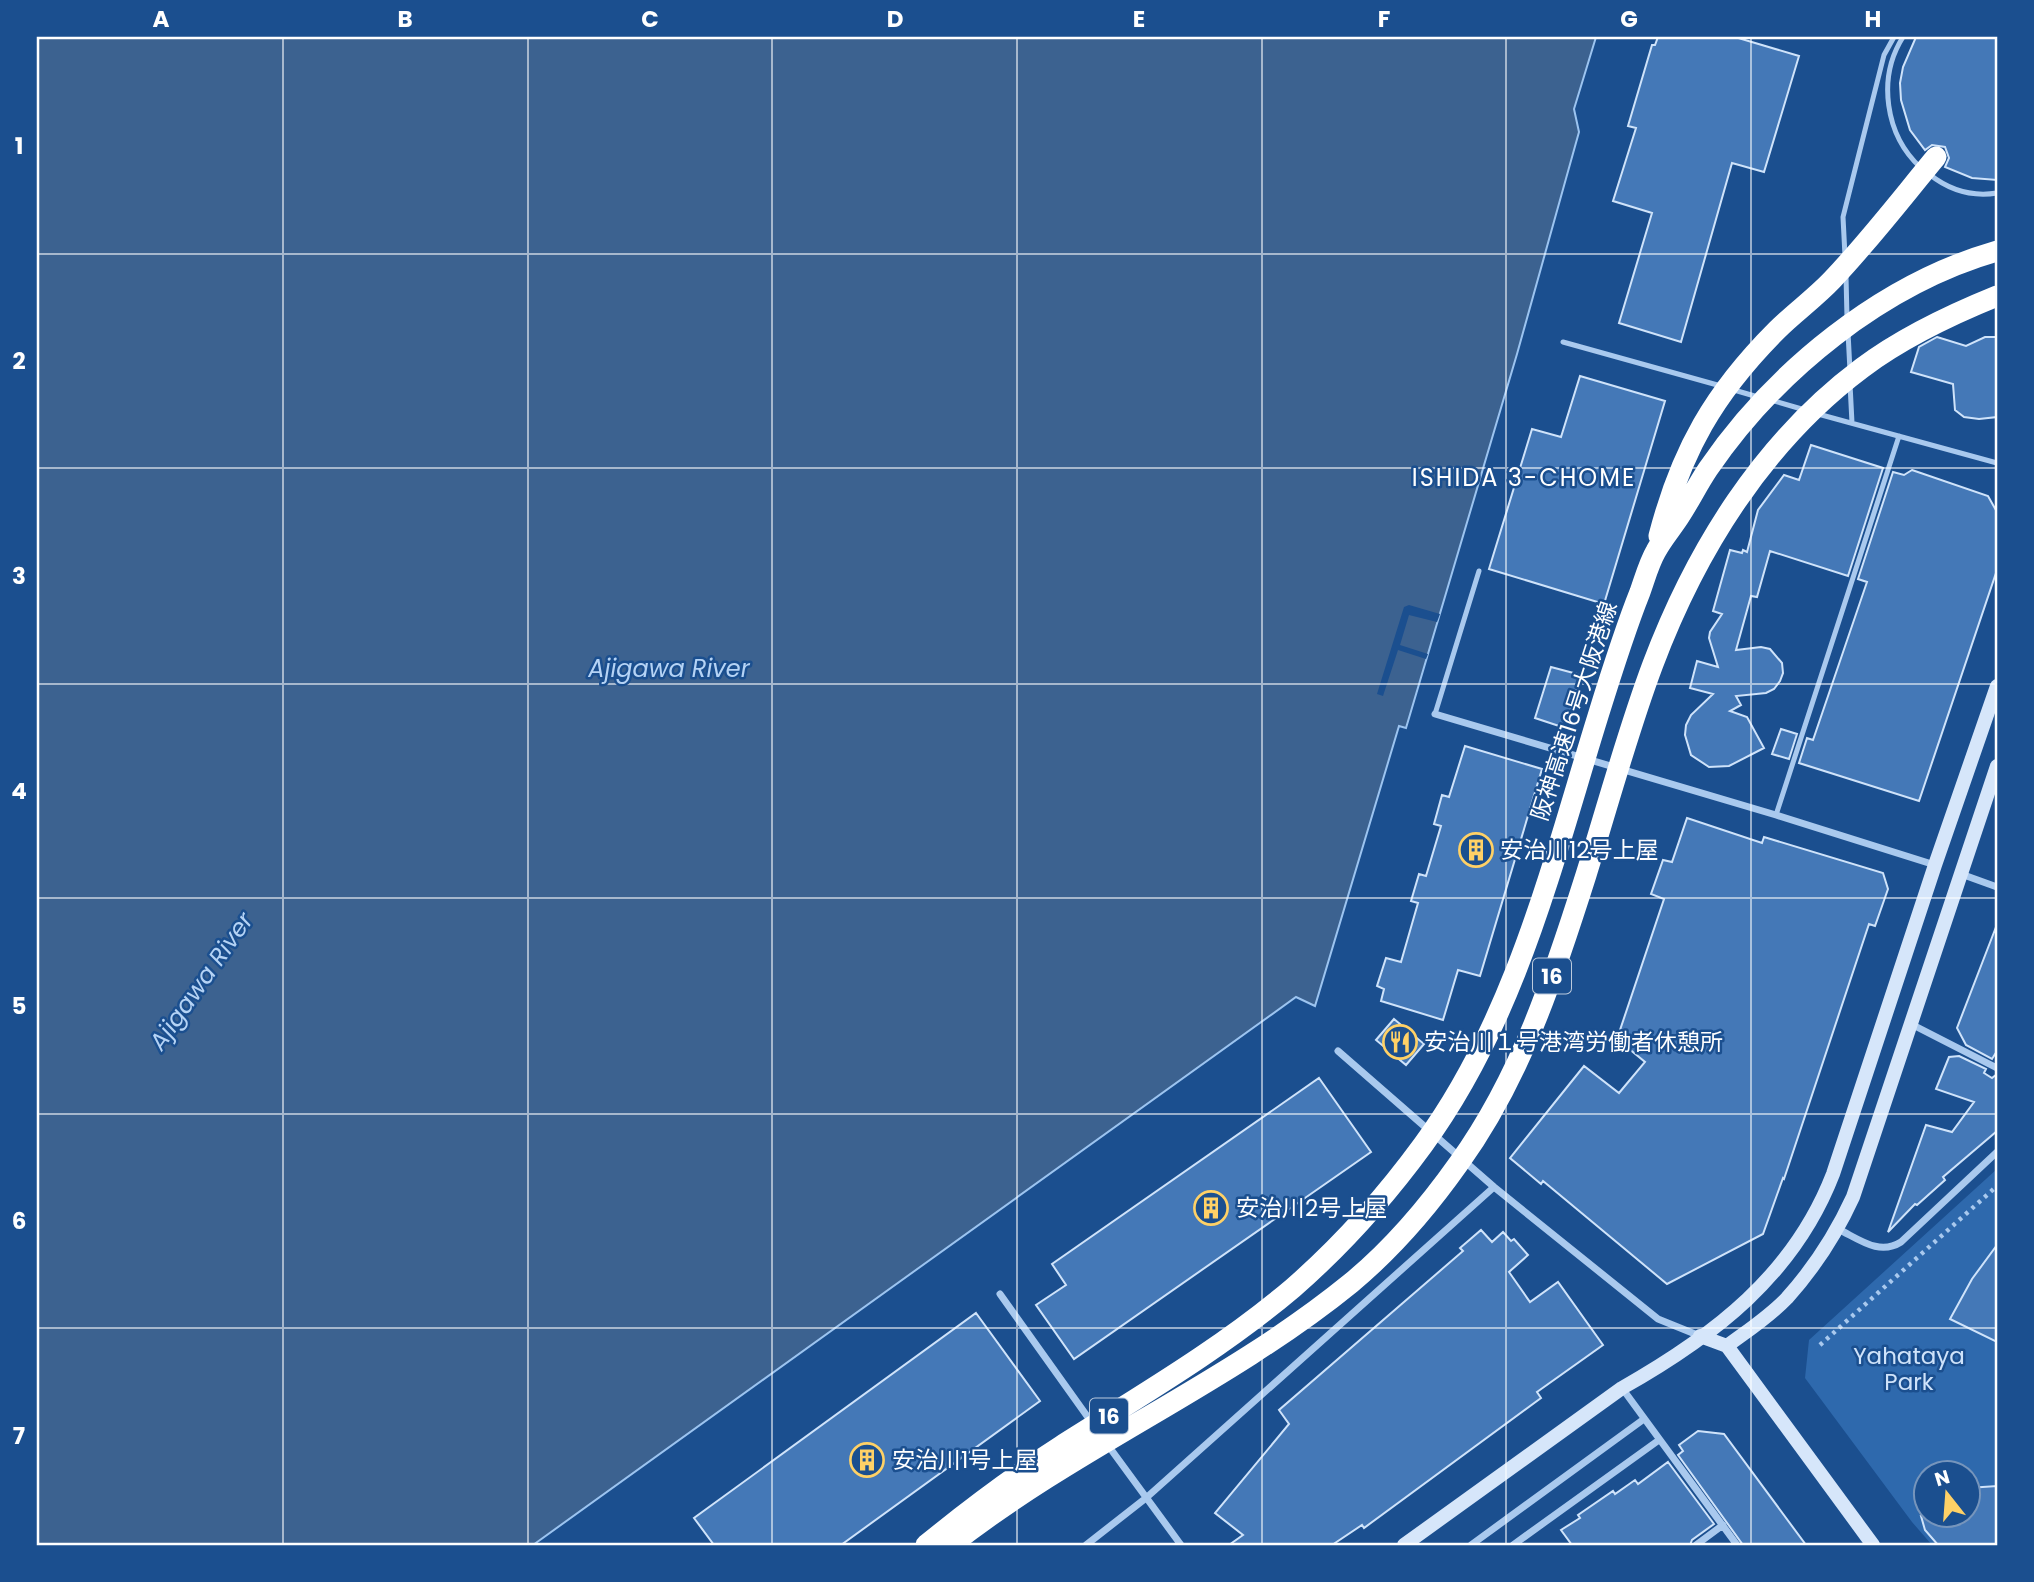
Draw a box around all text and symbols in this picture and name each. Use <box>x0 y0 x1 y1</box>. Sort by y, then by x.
text: A <box>153 3 170 35</box>
text: B <box>397 3 413 35</box>
text: C <box>641 3 659 35</box>
text: D <box>887 3 903 35</box>
text: E <box>1133 3 1145 35</box>
text: F <box>1378 3 1390 35</box>
text: G <box>1620 3 1638 35</box>
text: H <box>1865 3 1881 35</box>
text: 1 <box>15 130 23 162</box>
text: 2 <box>12 345 26 377</box>
district label: ISHIDA 3-CHOME <box>1412 461 1636 494</box>
text: 3 <box>12 560 26 592</box>
street label: 阪神高速16号大阪港線 <box>1523 597 1625 825</box>
water label: Ajigawa River <box>587 652 751 685</box>
text: 4 <box>11 775 27 807</box>
building icon: 安治川12号上屋 <box>1457 831 1495 869</box>
place label: 安治川12号上屋 <box>1500 834 1659 866</box>
water label: Ajigawa River <box>141 905 261 1057</box>
road number: 16 <box>1533 958 1571 993</box>
text: 5 <box>12 990 26 1022</box>
restaurant icon: 安治川１号港湾労働者休憩所 <box>1381 1023 1419 1061</box>
place label: 安治川１号港湾労働者休憩所 <box>1424 1026 1723 1058</box>
building icon: 安治川2号上屋 <box>1192 1189 1230 1227</box>
place label: 安治川2号上屋 <box>1236 1192 1387 1224</box>
text: 6 <box>12 1205 26 1237</box>
park label: Yahataya Park <box>1853 1340 1965 1398</box>
road number: 16 <box>1090 1398 1128 1434</box>
text: 7 <box>13 1420 25 1452</box>
building icon: 安治川1号上屋 <box>848 1441 886 1479</box>
place label: 安治川1号上屋 <box>892 1444 1037 1476</box>
north arrow <box>1912 1460 1982 1530</box>
text: N <box>1931 1463 1953 1493</box>

